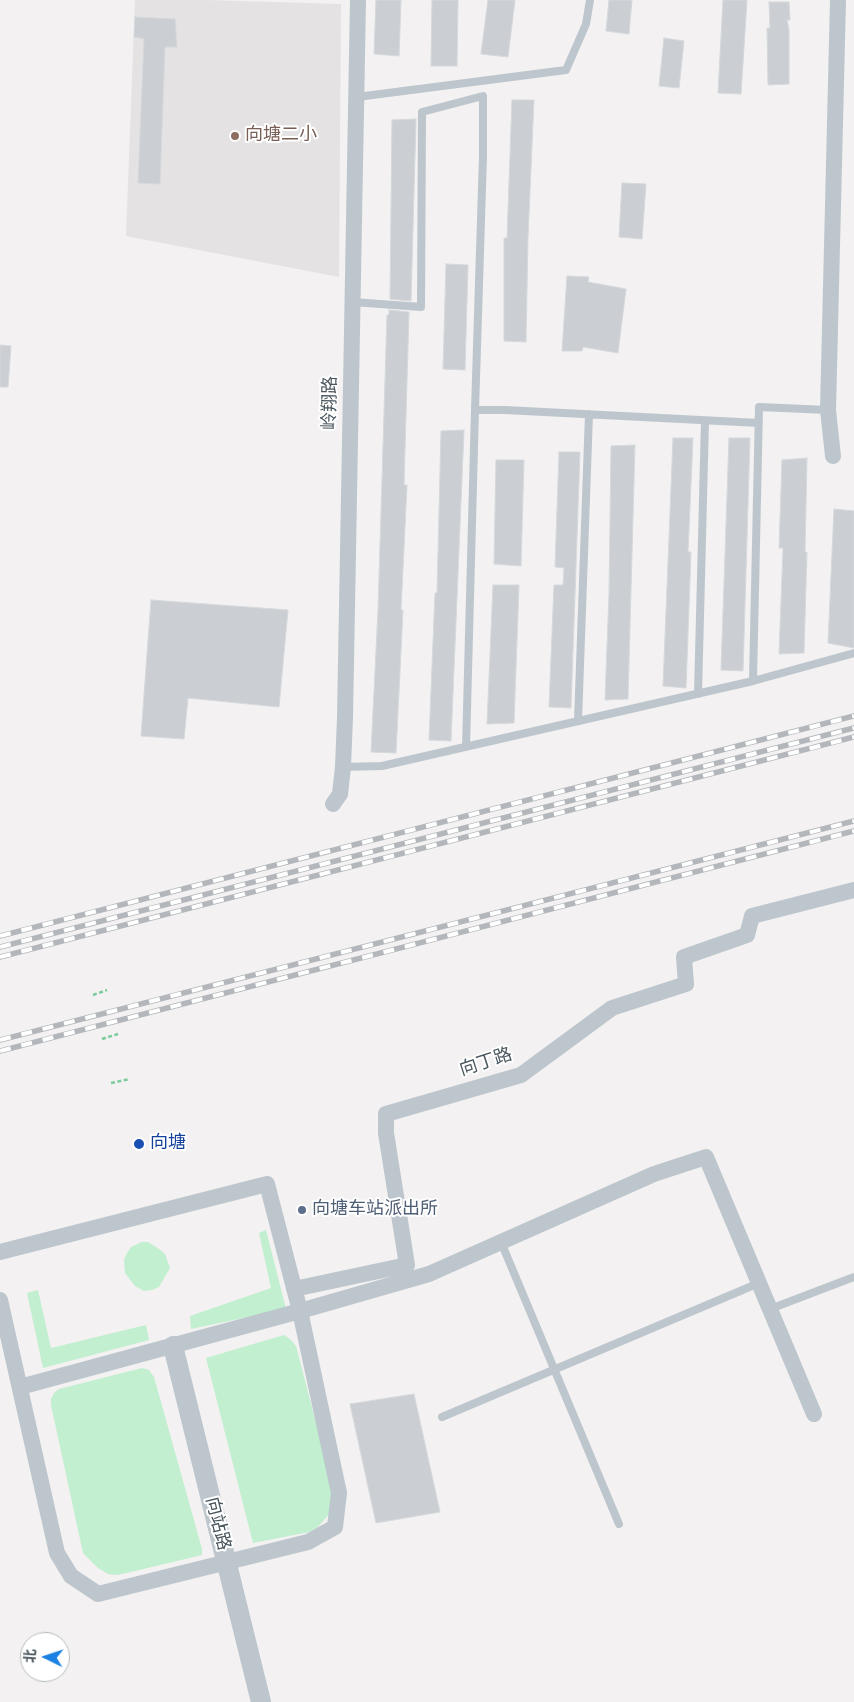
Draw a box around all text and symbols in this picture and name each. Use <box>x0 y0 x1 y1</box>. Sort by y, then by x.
place label: 向塘二小 <box>245 125 317 147</box>
marker: 向塘二小 <box>229 130 241 142</box>
street label: 岭翔路 <box>320 376 342 430</box>
street label: 向丁路 <box>457 1044 515 1082</box>
place label: 向塘 <box>150 1133 186 1155</box>
marker: 向塘 <box>132 1137 146 1151</box>
place label: 向塘车站派出所 <box>312 1199 438 1221</box>
marker: 向塘车站派出所 <box>296 1204 308 1216</box>
street label: 向站路 <box>200 1495 234 1553</box>
north arrow <box>20 1632 70 1682</box>
text: 北 <box>21 1648 41 1664</box>

